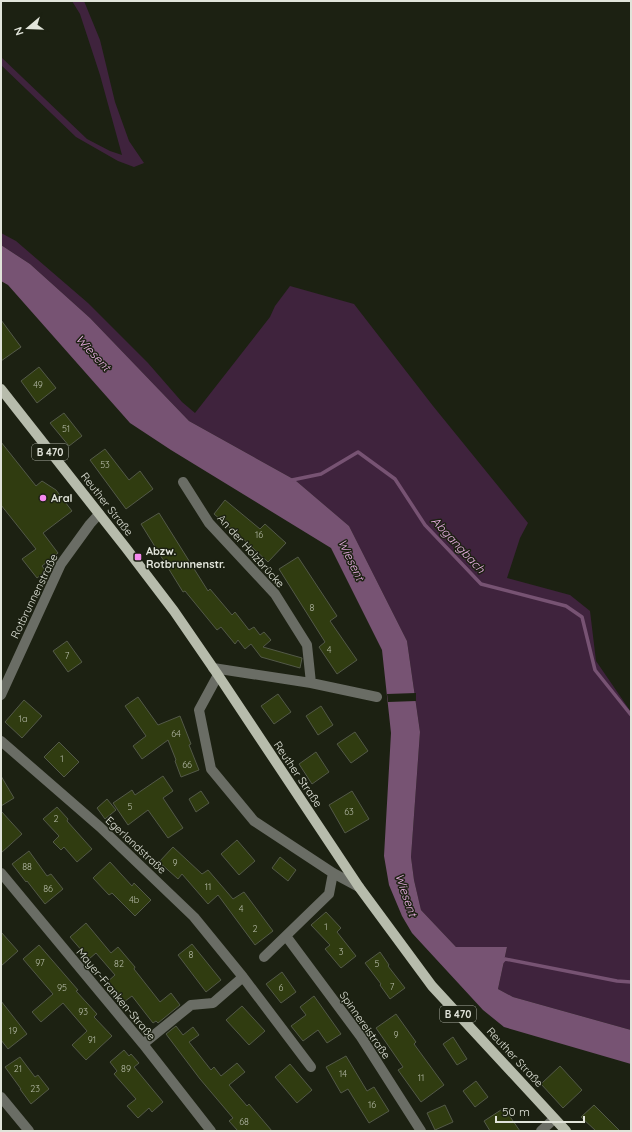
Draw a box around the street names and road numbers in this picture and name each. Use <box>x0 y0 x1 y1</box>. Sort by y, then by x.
road number: B 470 <box>32 444 68 460</box>
street label: Reuther Straße <box>78 469 136 539</box>
street label: An der Holzbrücke <box>214 512 288 590</box>
street label: Rotbrunnenstraße <box>7 551 61 641</box>
street label: Reuther Straße <box>271 738 325 810</box>
street label: Egerlandstraße <box>103 813 169 877</box>
street label: Mayer-Franken-Straße <box>73 945 159 1043</box>
street label: Spinnereistraße <box>337 989 393 1061</box>
road number: B 470 <box>440 1006 476 1022</box>
street label: Reuther Straße <box>484 1024 546 1090</box>

